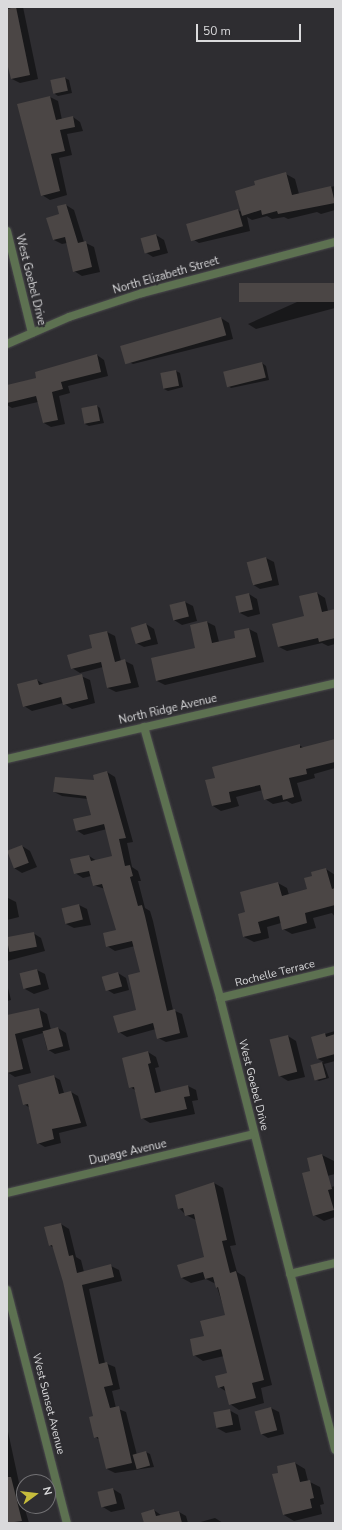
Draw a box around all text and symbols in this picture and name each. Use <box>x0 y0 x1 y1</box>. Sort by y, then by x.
scale bar <box>198 16 303 42</box>
text: 50 m <box>203 23 231 39</box>
street label: West Goebel Drive <box>12 233 48 327</box>
street label: North Elizabeth Street <box>111 255 221 297</box>
street label: North Ridge Avenue <box>118 692 218 728</box>
street label: Rochelle Terrace <box>234 958 316 990</box>
street label: West Goebel Drive <box>235 1038 271 1132</box>
street label: Dupage Avenue <box>88 1138 168 1168</box>
street label: West Sunset Avenue <box>29 1352 67 1456</box>
north arrow <box>16 1474 56 1514</box>
text: N <box>39 1485 55 1497</box>

